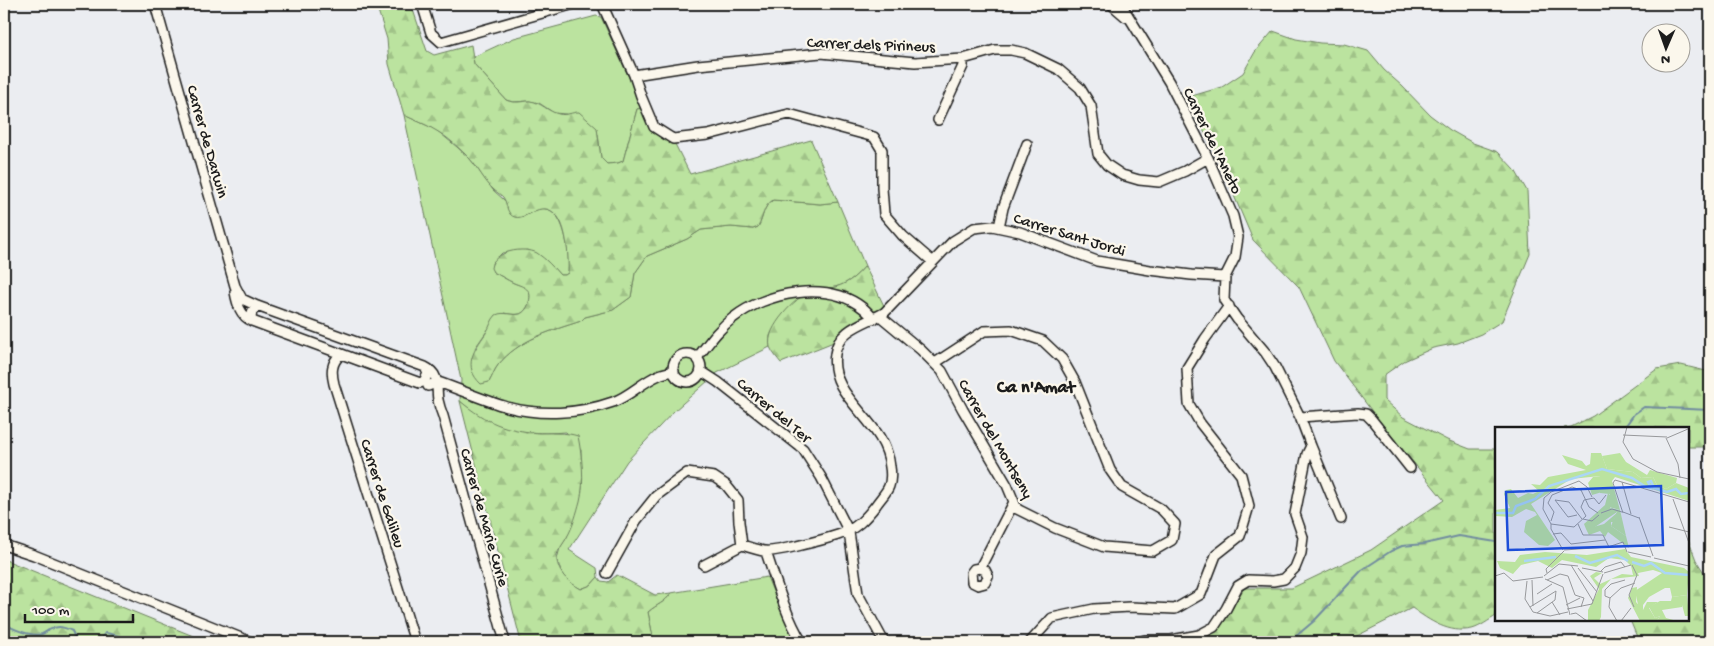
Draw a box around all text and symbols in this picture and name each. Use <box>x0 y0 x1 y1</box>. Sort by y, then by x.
north arrow <box>1642 22 1692 72</box>
street label: Carrer dels Pirineus <box>807 35 936 58</box>
text: N <box>1661 50 1670 67</box>
street label: Carrer de Darwin <box>180 83 231 201</box>
street label: Carrer de l'Aneto <box>1177 85 1245 198</box>
street label: Carrer Sant Jordi <box>1011 210 1127 262</box>
street label: Carrer del Ter <box>732 375 815 449</box>
street label: Carrer del Montseny <box>952 377 1036 503</box>
district label: Ca n'Amat <box>996 378 1077 399</box>
inset map <box>1495 427 1689 621</box>
street label: Carrer de Galileu <box>354 437 407 551</box>
street label: Carrer de Marie Curie <box>454 447 512 590</box>
scale bar <box>25 591 132 623</box>
text: 100 m <box>31 602 70 620</box>

